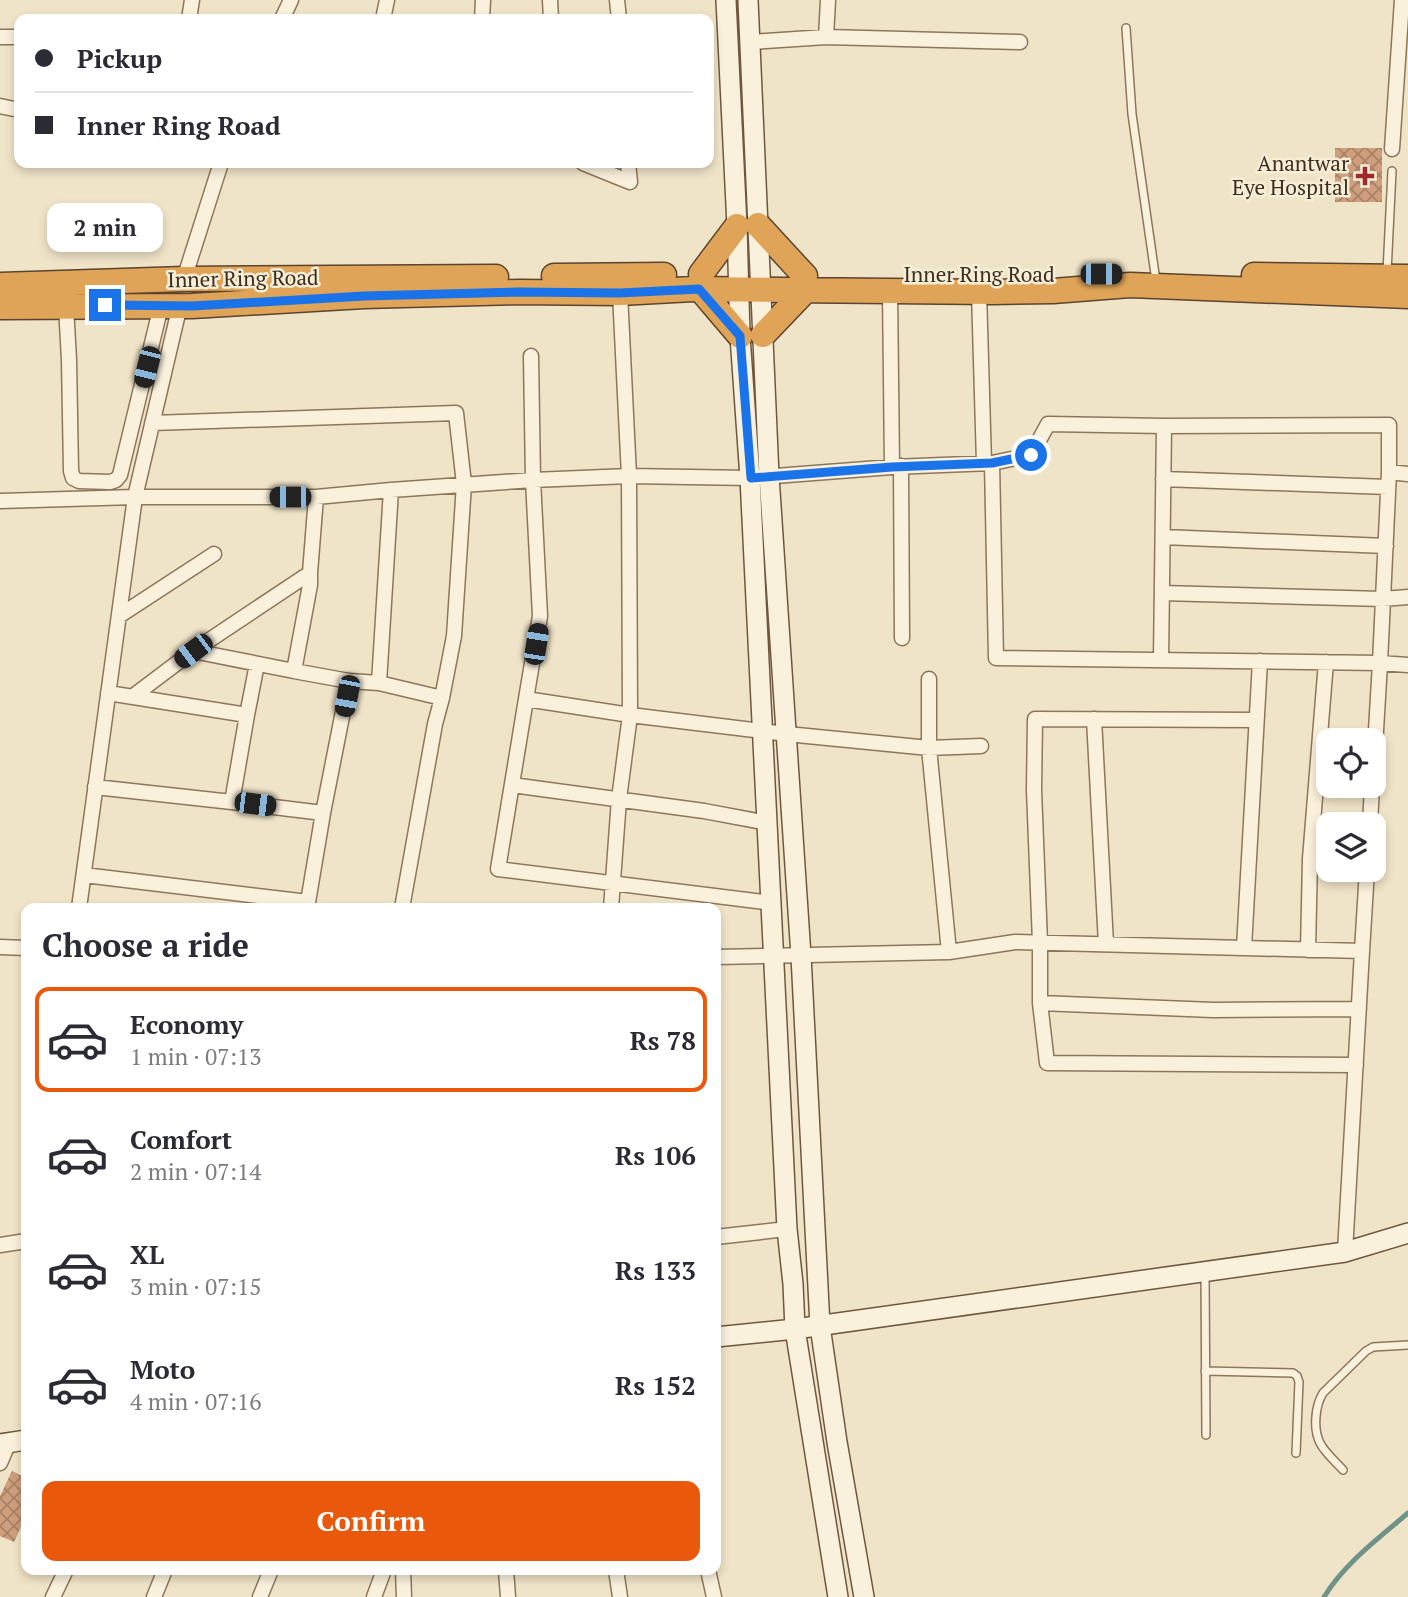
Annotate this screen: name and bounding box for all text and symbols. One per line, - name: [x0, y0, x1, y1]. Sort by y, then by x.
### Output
- text: Pickup: [77, 41, 162, 75]
- text: Inner Ring Road: [77, 108, 281, 142]
- place label: Anantwar Eye Hospital: [1232, 149, 1349, 201]
- marker: Anantwar Eye Hospital: [1355, 166, 1375, 186]
- callout: 2 min: [47, 204, 163, 252]
- text: 2 min: [74, 212, 136, 243]
- street label: Inner Ring Road: [903, 260, 1055, 288]
- street label: Inner Ring Road: [167, 263, 319, 293]
- car: [1081, 264, 1123, 285]
- route end: [89, 289, 121, 321]
- car: [132, 344, 163, 390]
- route start: [1015, 439, 1047, 471]
- car: [270, 487, 312, 508]
- car: [523, 622, 550, 666]
- car: [170, 630, 217, 672]
- car: [333, 673, 362, 719]
- map controls: [1316, 728, 1386, 882]
- button: locate: [1316, 728, 1386, 798]
- car: [233, 791, 278, 817]
- button: layers: [1316, 812, 1386, 882]
- text: Choose a ride: [42, 924, 249, 966]
- text: Economy: [130, 1007, 243, 1041]
- icon: car: [46, 1008, 109, 1071]
- text: Rs 78: [630, 1023, 696, 1057]
- text: 1 min · 07:13: [130, 1041, 262, 1072]
- text: Comfort: [130, 1122, 232, 1156]
- icon: car: [46, 1123, 109, 1186]
- text: Rs 106: [615, 1138, 696, 1172]
- text: 2 min · 07:14: [130, 1156, 262, 1187]
- text: XL: [130, 1237, 164, 1271]
- icon: car: [46, 1238, 109, 1301]
- text: Rs 133: [615, 1253, 696, 1287]
- text: 3 min · 07:15: [130, 1271, 262, 1302]
- text: Moto: [130, 1352, 195, 1386]
- icon: car: [46, 1353, 109, 1416]
- text: Rs 152: [615, 1368, 696, 1402]
- text: 4 min · 07:16: [130, 1386, 262, 1417]
- button: Confirm: [42, 1481, 700, 1561]

